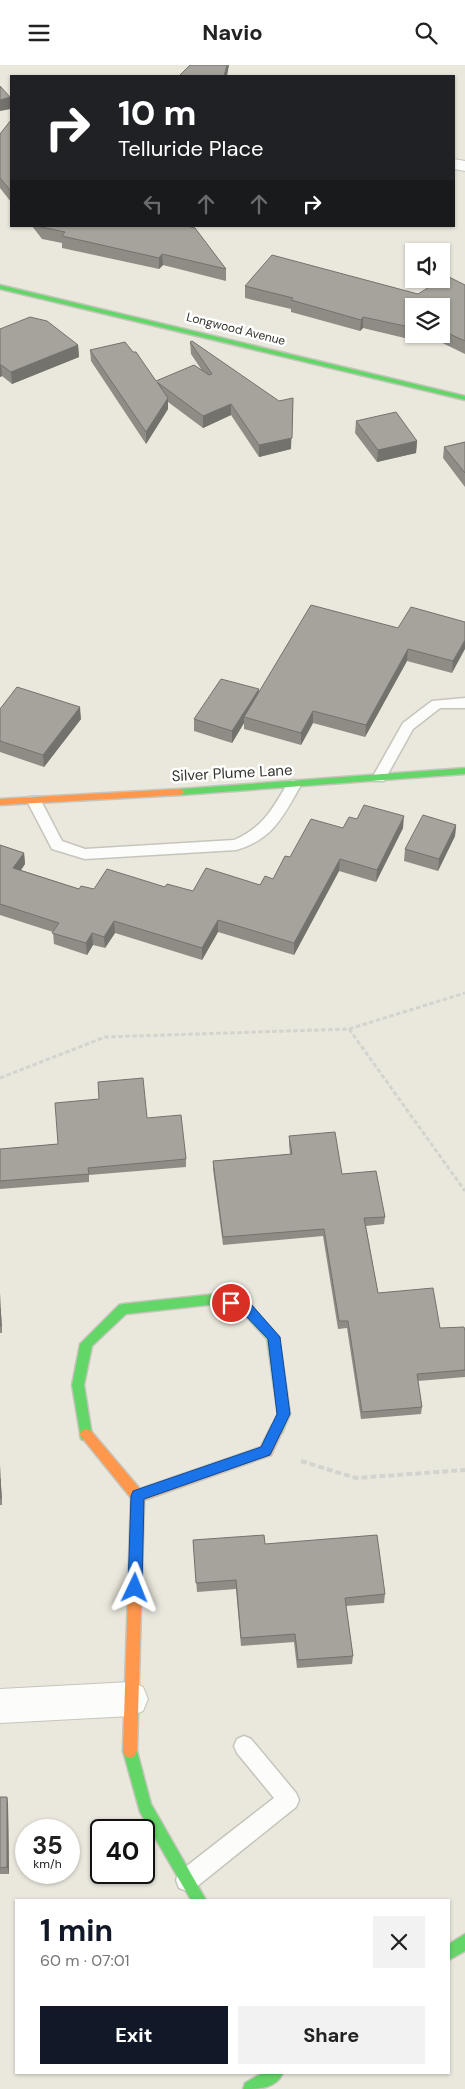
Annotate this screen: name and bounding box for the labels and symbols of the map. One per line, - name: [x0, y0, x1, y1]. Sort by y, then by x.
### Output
- street label: Longwood Avenue: [185, 309, 287, 349]
- street label: Silver Plume Lane: [171, 760, 293, 786]
- pin: [210, 1282, 252, 1324]
- position arrow: [108, 1561, 160, 1613]
- speed limit sign: 40: [90, 1819, 155, 1884]

